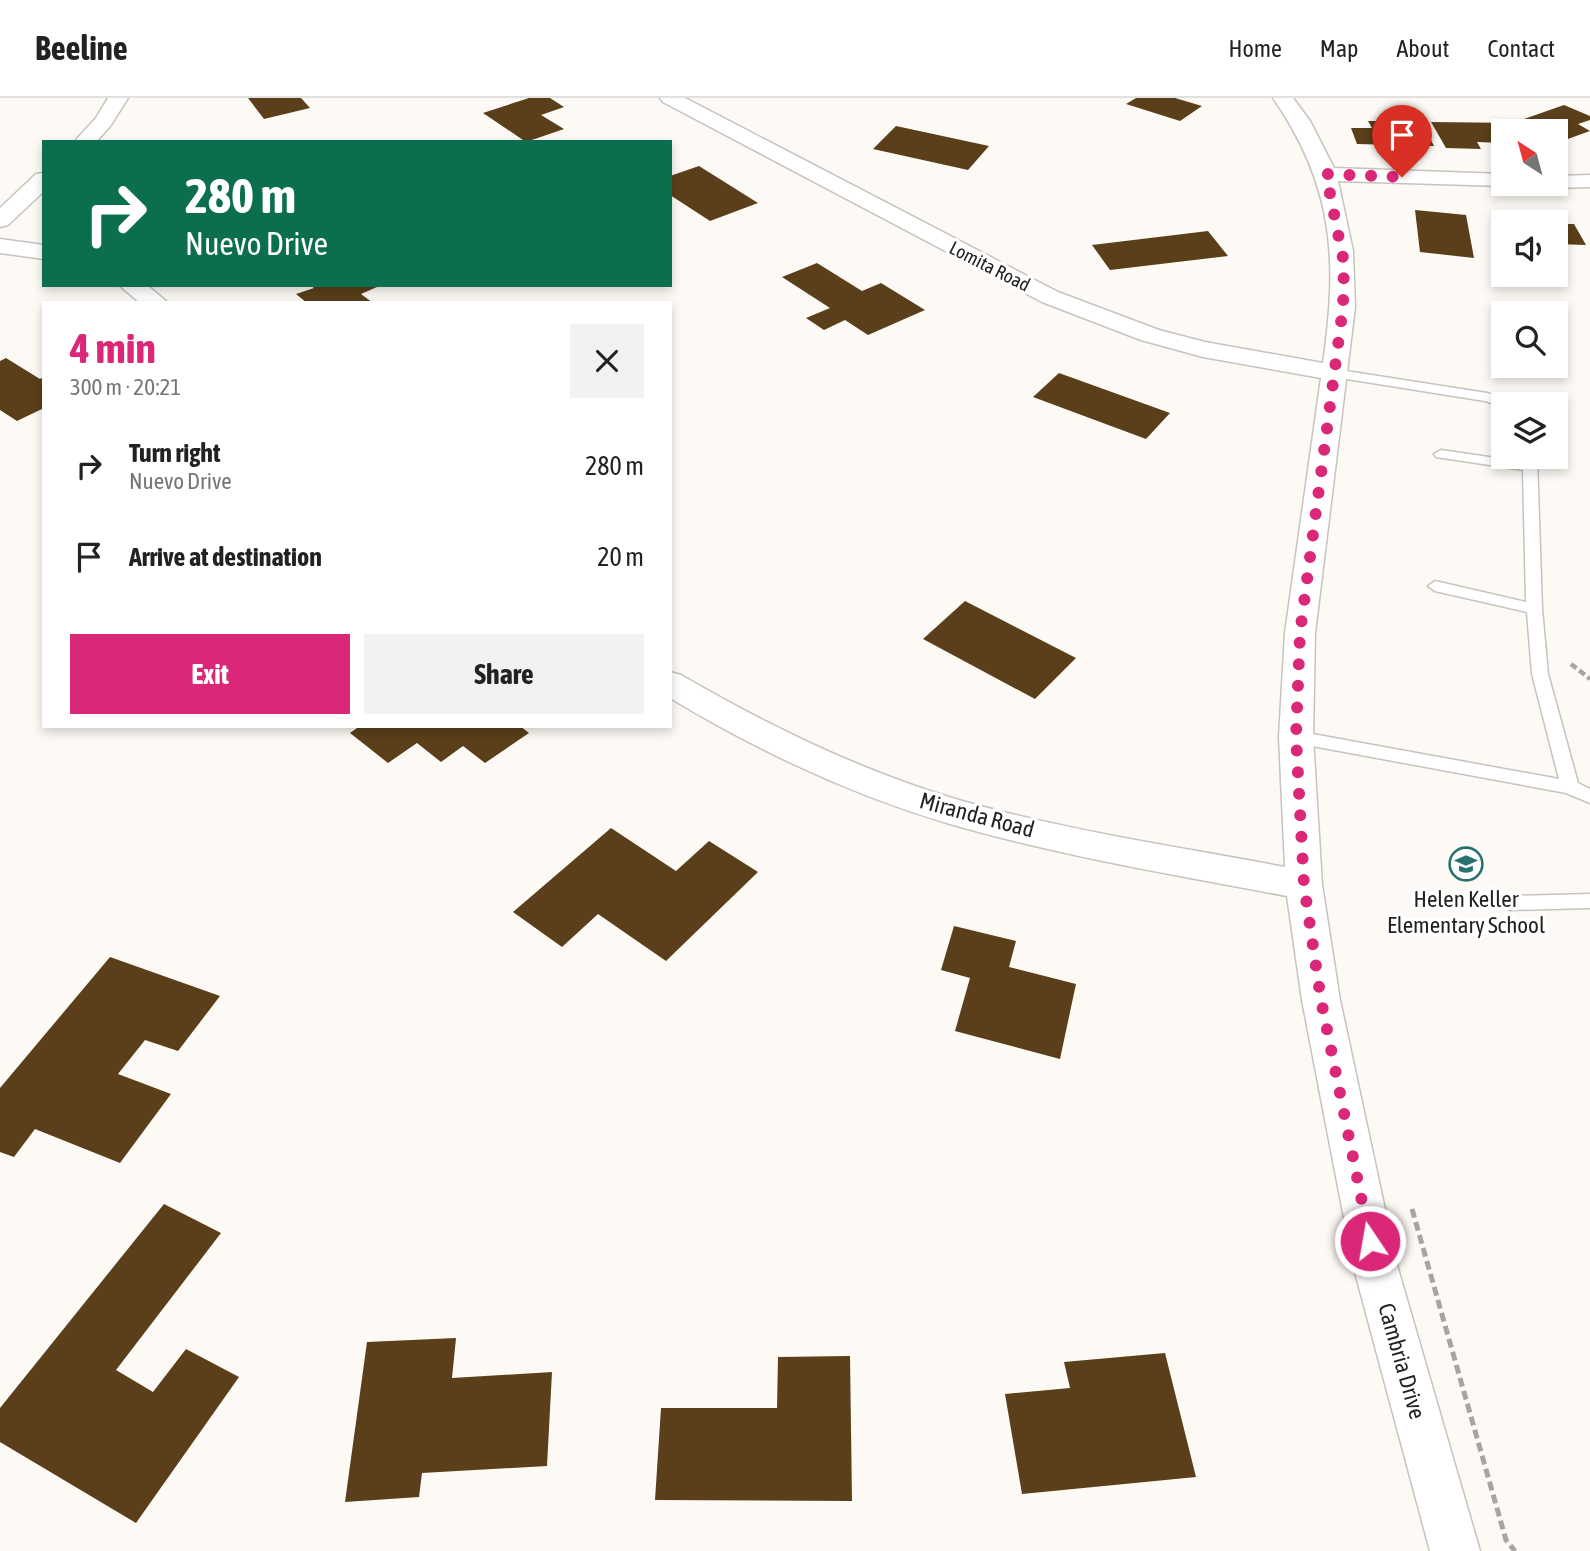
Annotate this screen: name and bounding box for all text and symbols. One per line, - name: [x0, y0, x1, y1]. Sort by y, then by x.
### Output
- text: Beeline: [35, 29, 128, 67]
- text: Home: [1228, 35, 1282, 62]
- text: Map: [1320, 35, 1358, 62]
- text: About: [1396, 35, 1449, 62]
- text: Contact: [1487, 35, 1555, 62]
- pin: [1372, 105, 1432, 177]
- icon: arrive: [1383, 116, 1421, 154]
- north arrow: [1491, 119, 1568, 196]
- map controls: [1491, 119, 1568, 469]
- text: 280 m: [185, 167, 296, 223]
- icon: right: [70, 168, 161, 259]
- button: sound: [1491, 210, 1568, 287]
- text: Nuevo Drive: [185, 225, 328, 262]
- street label: Lomita Road: [946, 236, 1034, 296]
- button: search: [1491, 301, 1568, 378]
- text: 4 min: [70, 324, 156, 372]
- button: close: [570, 324, 644, 398]
- text: 300 m · 20:21: [70, 374, 181, 400]
- button: layers: [1491, 392, 1568, 469]
- text: Turn right: [129, 438, 220, 468]
- icon: right: [70, 447, 108, 485]
- text: 280 m: [585, 451, 644, 481]
- text: Nuevo Drive: [129, 468, 232, 494]
- icon: arrive: [70, 538, 108, 576]
- text: Arrive at destination: [129, 542, 322, 572]
- text: 20 m: [597, 542, 644, 572]
- button: Exit: [70, 634, 350, 714]
- button: Share: [364, 634, 644, 714]
- street label: Miranda Road: [917, 787, 1037, 843]
- school or university icon: Helen Keller Elementary School: [1447, 845, 1485, 883]
- place label: Helen Keller Elementary School: [1387, 886, 1545, 938]
- position arrow: [1333, 1204, 1407, 1278]
- street label: Cambria Drive: [1373, 1300, 1431, 1422]

